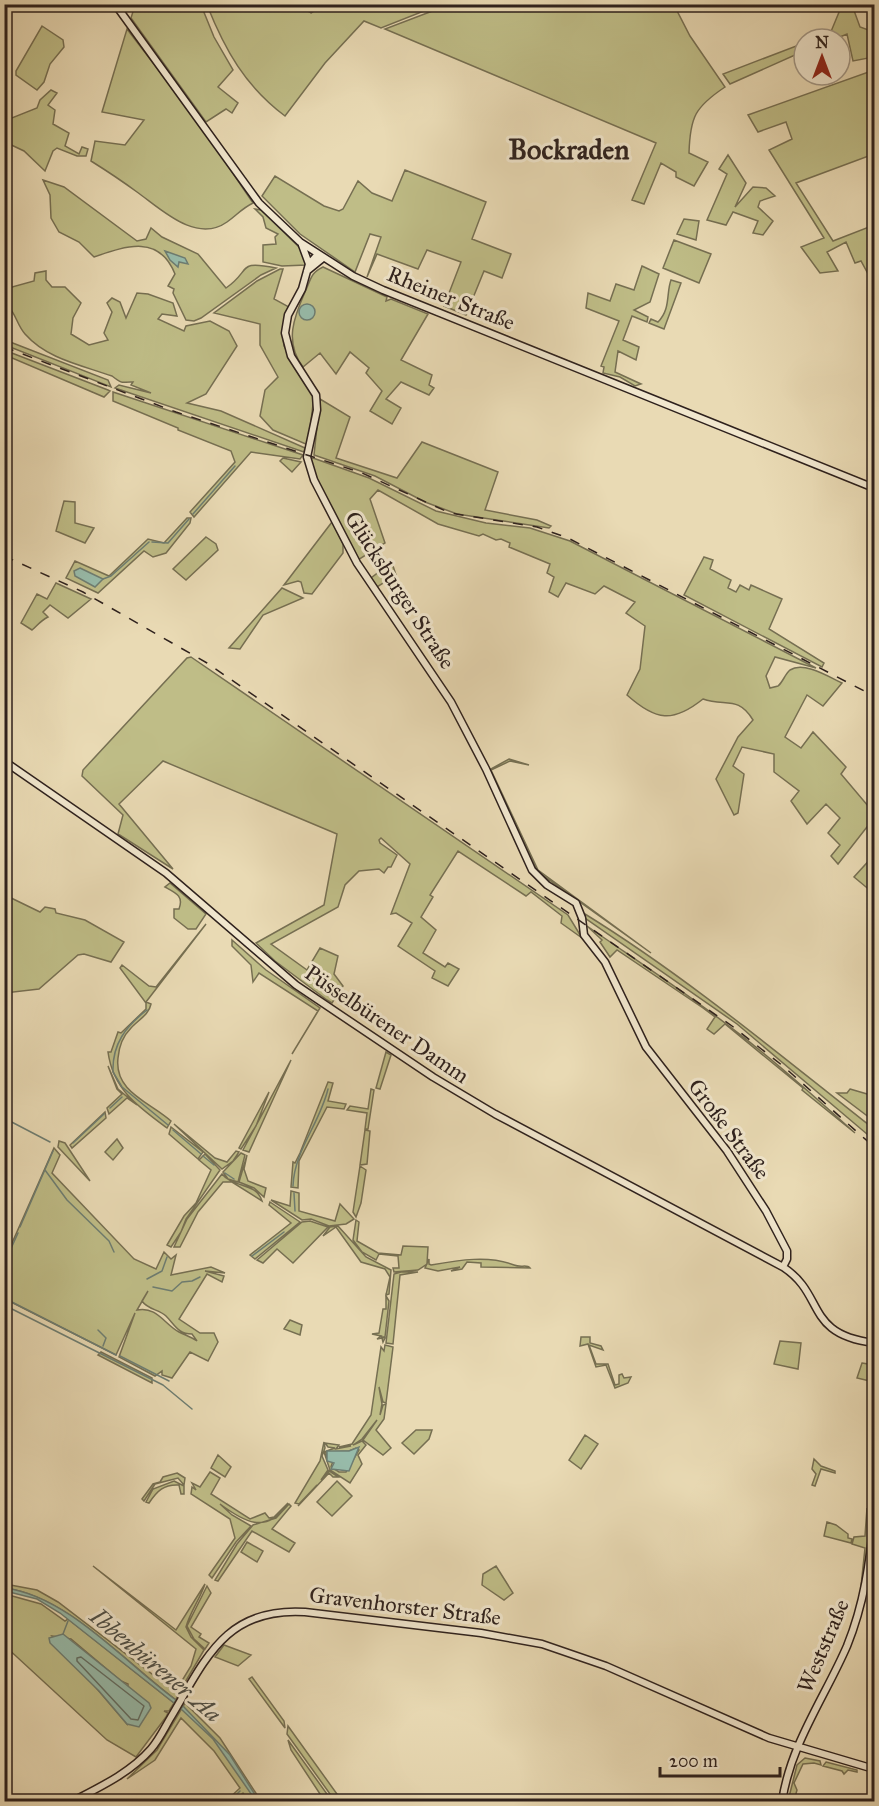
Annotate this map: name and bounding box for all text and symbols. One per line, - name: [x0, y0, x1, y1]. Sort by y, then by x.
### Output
- north arrow: [792, 27, 852, 87]
- text: N: [815, 33, 829, 52]
- district label: Bockraden: [509, 132, 629, 167]
- street label: Rheiner Straße: [383, 260, 519, 336]
- street label: Glücksburger Straße: [339, 506, 461, 674]
- street label: Püsselbürener Damm: [300, 959, 475, 1089]
- street label: Große Straße: [682, 1073, 776, 1185]
- street label: Gravenhorster Straße: [308, 1581, 502, 1631]
- street label: Weststraße: [791, 1595, 855, 1697]
- water label: Ibbenbürener Aa: [83, 1601, 228, 1729]
- scale bar: [660, 1740, 780, 1778]
- text: 200 m: [669, 1750, 718, 1772]

